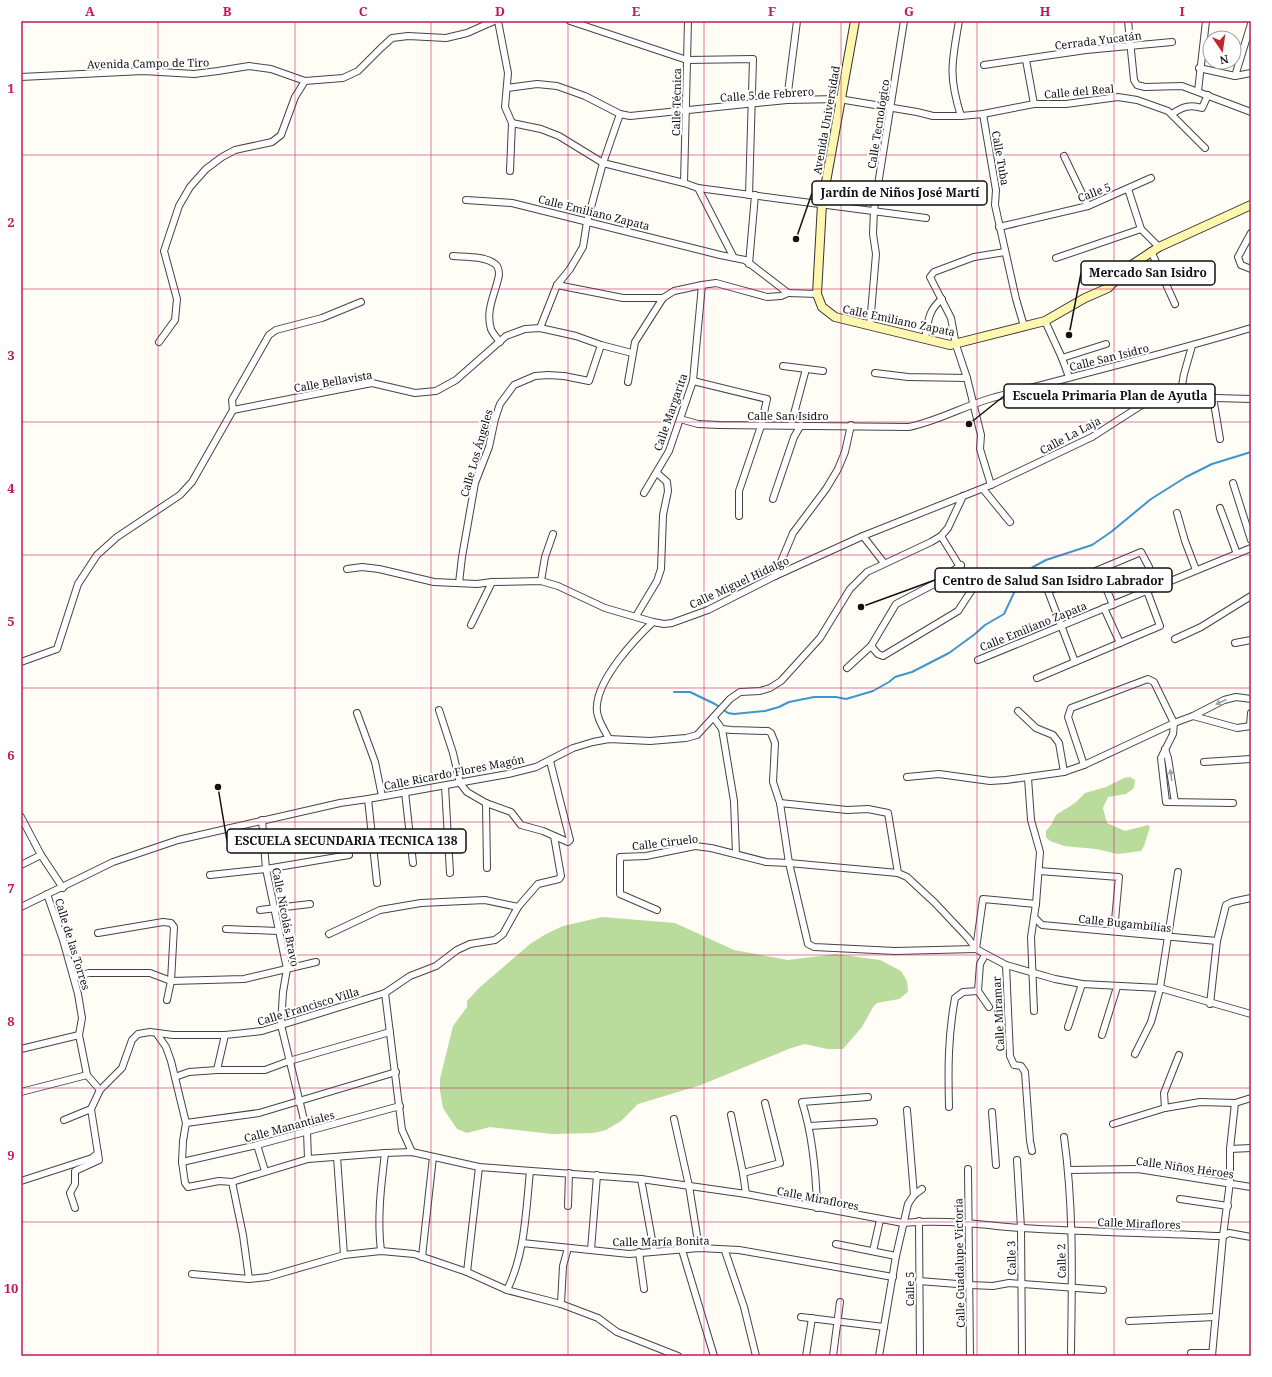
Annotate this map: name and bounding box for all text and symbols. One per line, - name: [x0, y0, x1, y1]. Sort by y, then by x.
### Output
- text: A: [85, 2, 95, 20]
- text: B: [223, 2, 232, 20]
- text: C: [359, 2, 368, 20]
- text: D: [495, 2, 505, 20]
- text: E: [632, 2, 641, 20]
- text: F: [768, 2, 776, 20]
- text: G: [904, 2, 914, 20]
- text: H: [1040, 2, 1051, 20]
- text: I: [1179, 2, 1185, 20]
- street label: Cerrada Yucatán: [1054, 27, 1142, 53]
- north arrow: [1202, 30, 1242, 70]
- text: N: [1218, 52, 1230, 69]
- street label: Avenida Campo de Tiro: [87, 54, 209, 72]
- street label: Avenida Universidad: [809, 64, 843, 175]
- street label: Calle Técnica: [668, 68, 684, 136]
- street label: Calle Tecnológico: [864, 78, 892, 170]
- text: 1: [7, 79, 15, 97]
- street label: Calle del Real: [1043, 80, 1115, 102]
- street label: Calle 5 de Febrero: [719, 83, 815, 105]
- street label: Calle Tuba: [989, 130, 1013, 186]
- street label: Calle 5: [1075, 179, 1113, 205]
- callout: Jardín de Niños José Martí: [812, 181, 987, 205]
- text: Jardín de Niños José Martí: [820, 184, 980, 201]
- street label: Calle Emiliano Zapata: [537, 191, 651, 233]
- text: 2: [7, 213, 15, 231]
- callout: Mercado San Isidro: [1081, 261, 1215, 285]
- text: Mercado San Isidro: [1089, 264, 1207, 281]
- street label: Calle Emiliano Zapata: [841, 301, 957, 339]
- street label: Calle San Isidro: [1068, 340, 1150, 374]
- text: 3: [7, 346, 15, 364]
- street label: Calle Bellavista: [293, 367, 373, 395]
- street label: Calle Margarita: [650, 371, 690, 453]
- callout: Escuela Primaria Plan de Ayutla: [1004, 384, 1215, 408]
- text: Escuela Primaria Plan de Ayutla: [1012, 387, 1208, 404]
- street label: Calle Los Ángeles: [456, 407, 496, 499]
- street label: Calle San Isidro: [747, 408, 829, 423]
- street label: Calle La Laja: [1037, 413, 1103, 457]
- text: 4: [7, 479, 15, 497]
- street label: Calle Miguel Hidalgo: [687, 552, 791, 612]
- callout: Centro de Salud San Isidro Labrador: [935, 568, 1172, 592]
- text: Centro de Salud San Isidro Labrador: [942, 572, 1165, 589]
- street label: Calle Emiliano Zapata: [977, 598, 1089, 654]
- text: 5: [7, 612, 15, 630]
- one-way arrow: [1215, 699, 1227, 705]
- text: 6: [7, 746, 15, 764]
- street label: Calle Ricardo Flores Magón: [382, 751, 526, 793]
- one-way arrow: [1168, 769, 1174, 781]
- callout: ESCUELA SECUNDARIA TECNICA 138: [227, 829, 466, 853]
- street label: Calle Ciruelo: [631, 830, 699, 854]
- text: ESCUELA SECUNDARIA TECNICA 138: [235, 832, 458, 849]
- street label: Calle Nicolás Bravo: [269, 866, 303, 968]
- text: 7: [7, 879, 15, 897]
- street label: Calle de las Torres: [52, 896, 94, 992]
- street label: Calle Bugambilias: [1078, 911, 1172, 935]
- street label: Calle Miramar: [988, 975, 1007, 1052]
- street label: Calle Francisco Villa: [255, 983, 361, 1029]
- text: 8: [7, 1012, 15, 1030]
- street label: Calle Manantiales: [242, 1107, 336, 1145]
- text: 9: [7, 1146, 15, 1164]
- street label: Calle Niños Héroes: [1135, 1153, 1235, 1181]
- street label: Calle Miraflores: [776, 1183, 860, 1213]
- street label: Calle Guadalupe Victoria: [950, 1198, 968, 1328]
- street label: Calle Miraflores: [1097, 1214, 1181, 1232]
- street label: Calle María Bonita: [612, 1233, 710, 1249]
- street label: Calle 3: [1003, 1241, 1019, 1275]
- street label: Calle 2: [1053, 1244, 1069, 1278]
- street label: Calle 5: [902, 1272, 917, 1306]
- text: 10: [4, 1279, 18, 1297]

